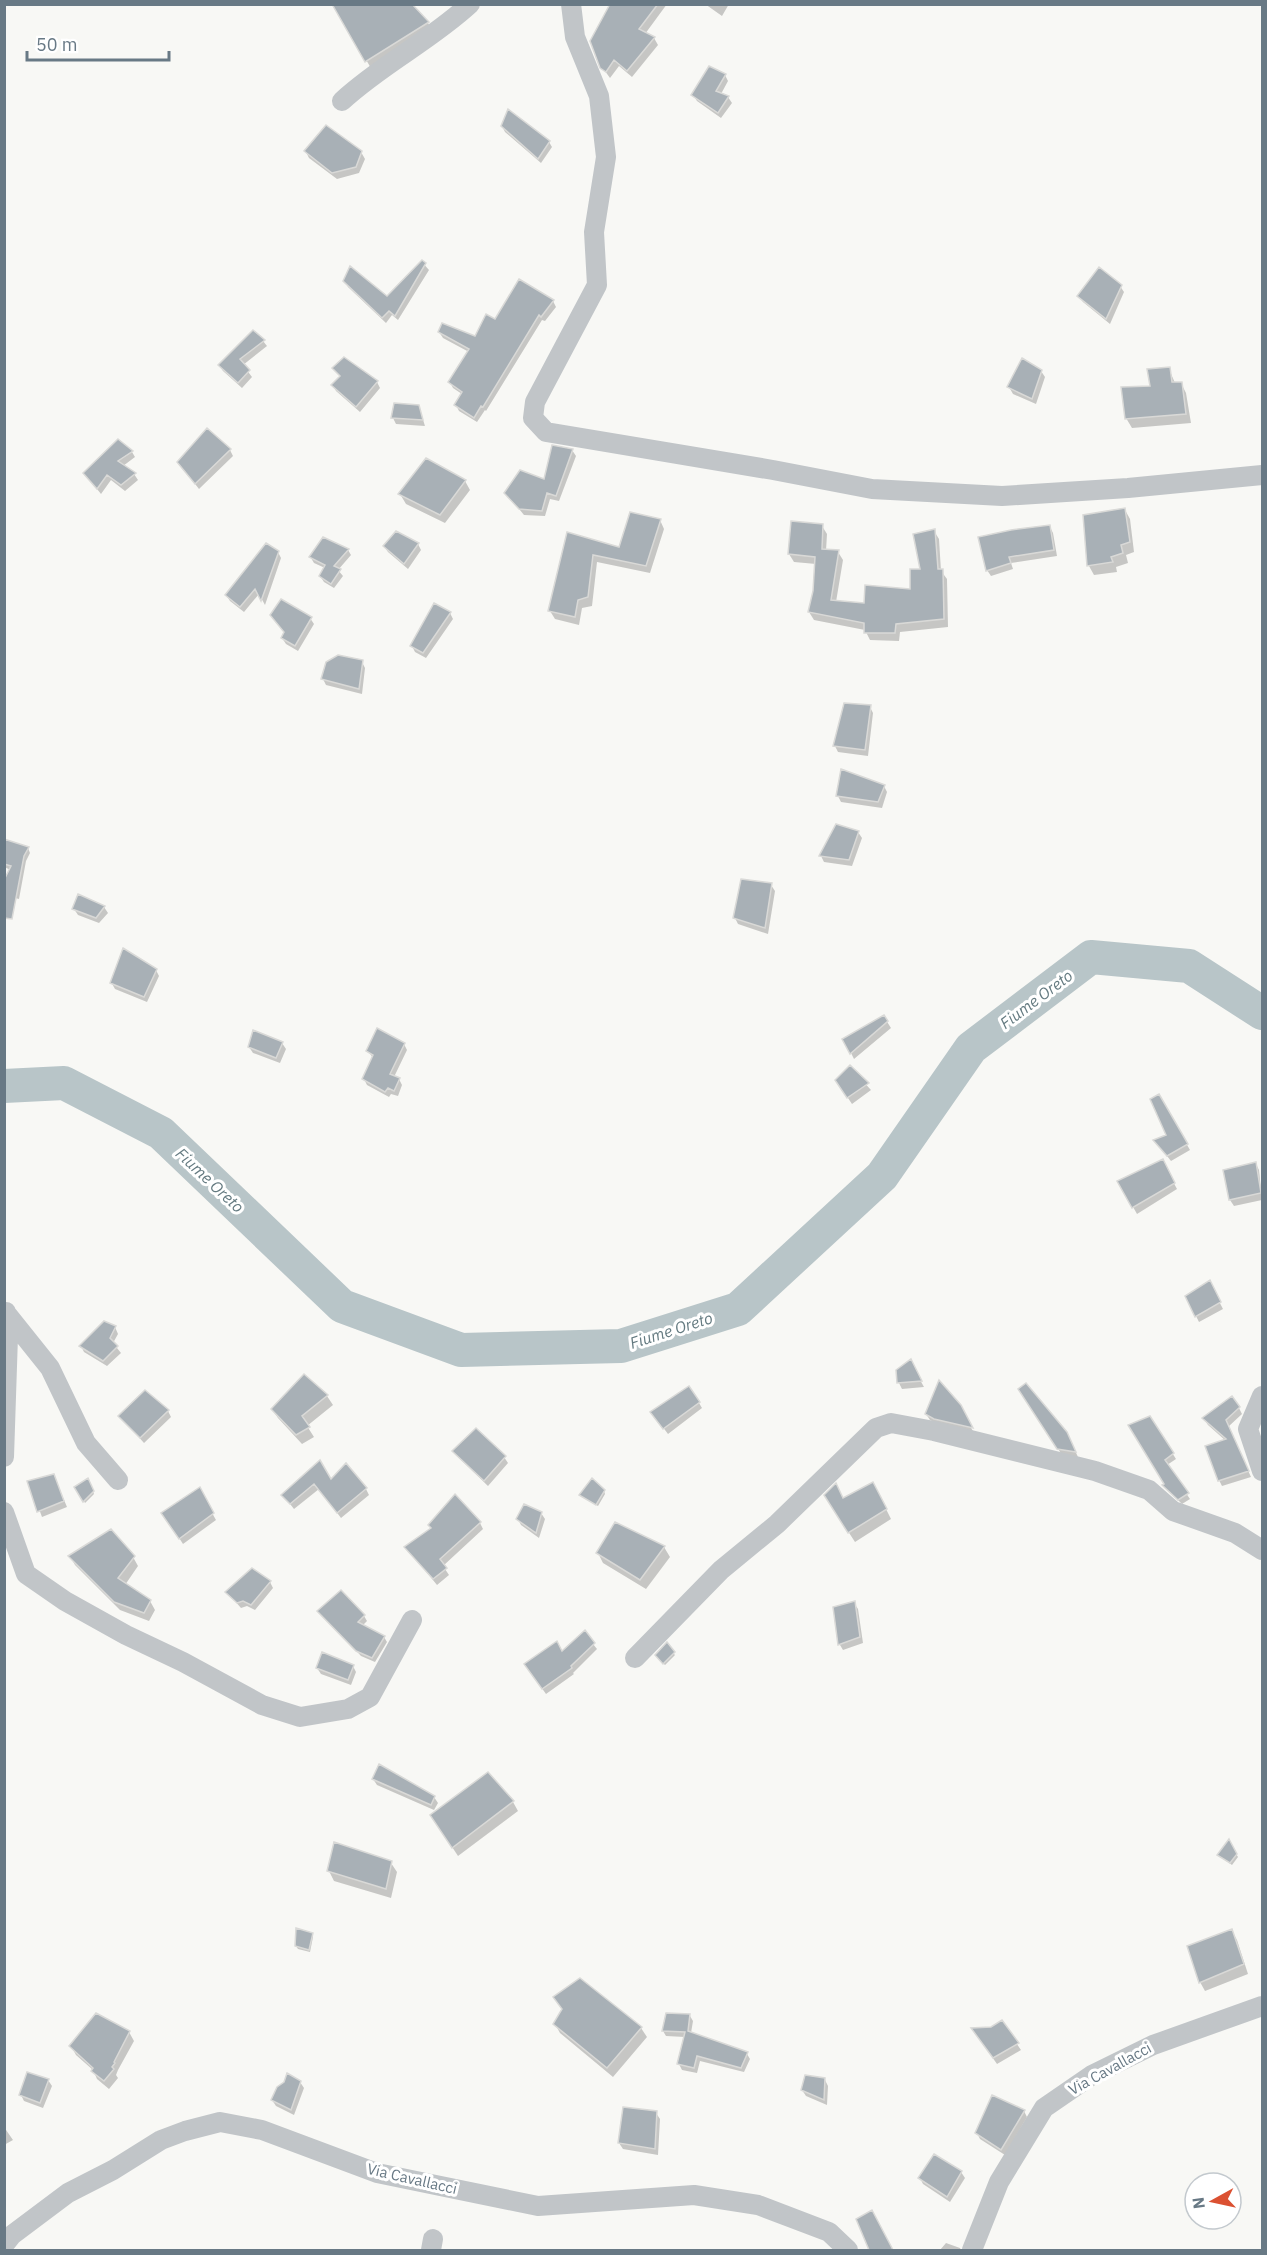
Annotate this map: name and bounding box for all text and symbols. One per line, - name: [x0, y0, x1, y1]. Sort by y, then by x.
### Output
- scale bar: [27, 24, 170, 62]
- text: 50 m: [36, 33, 78, 56]
- water label: Fiume Oreto: [996, 965, 1077, 1033]
- water label: Fiume Oreto: [172, 1143, 248, 1217]
- water label: Fiume Oreto: [627, 1307, 715, 1353]
- street label: Via Cavallacci: [1065, 2038, 1154, 2099]
- street label: Via Cavallacci: [365, 2159, 459, 2198]
- north arrow: [1183, 2171, 1243, 2231]
- text: N: [1187, 2196, 1209, 2210]

